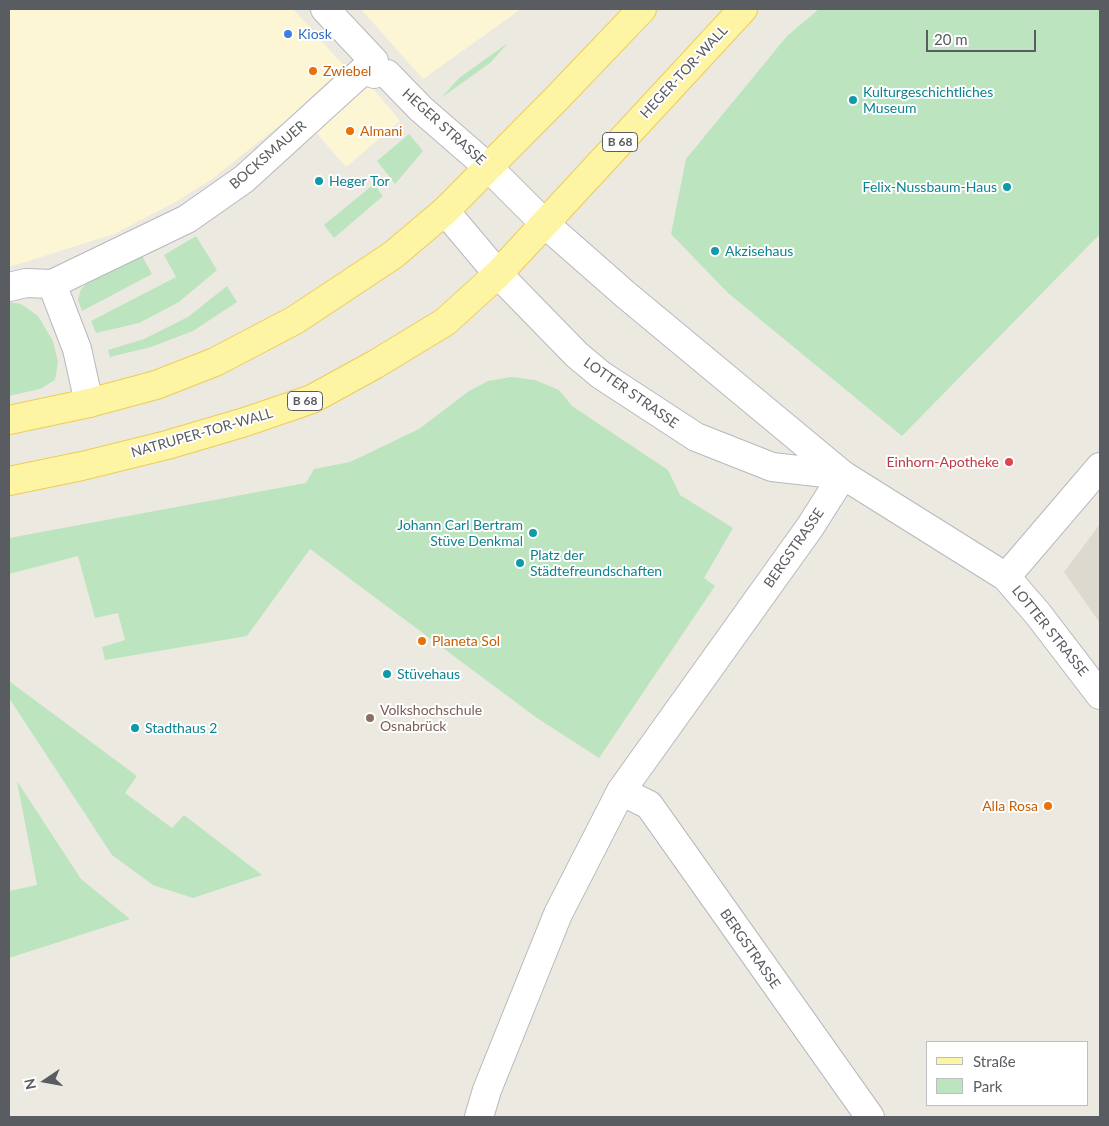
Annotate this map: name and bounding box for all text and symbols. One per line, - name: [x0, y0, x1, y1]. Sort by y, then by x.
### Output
- scale bar: [929, 20, 1039, 52]
- street label: HEGER-TOR-WALL: [637, 22, 731, 122]
- place label: Kiosk: [298, 26, 332, 42]
- marker: Kiosk: [282, 28, 294, 40]
- text: 20 m: [934, 30, 968, 48]
- place label: Zwiebel: [323, 63, 371, 79]
- marker: Zwiebel: [307, 65, 319, 77]
- place label: Kulturgeschichtliches Museum: [863, 84, 993, 116]
- street label: HEGER STRASSE: [399, 85, 489, 169]
- marker: Kulturgeschichtliches Museum: [847, 94, 859, 106]
- street label: BOCKSMAUER: [226, 117, 310, 193]
- place label: Almani: [360, 123, 402, 139]
- marker: Almani: [344, 125, 356, 137]
- road number: B 68: [602, 132, 638, 152]
- place label: Heger Tor: [329, 173, 390, 189]
- marker: Heger Tor: [313, 175, 325, 187]
- place label: Felix-Nussbaum-Haus: [863, 179, 997, 195]
- marker: Felix-Nussbaum-Haus: [1001, 181, 1013, 193]
- place label: Akzisehaus: [725, 243, 793, 259]
- marker: Akzisehaus: [709, 245, 721, 257]
- street label: LOTTER STRASSE: [580, 354, 682, 432]
- road number: B 68: [288, 392, 322, 411]
- street label: NATRUPER-TOR-WALL: [129, 405, 275, 461]
- place label: Einhorn-Apotheke: [886, 454, 999, 470]
- marker: Einhorn-Apotheke: [1003, 456, 1015, 468]
- street label: BERGSTRASSE: [760, 505, 828, 591]
- place label: Johann Carl Bertram Stüve Denkmal: [397, 517, 523, 550]
- marker: Johann Carl Bertram Stüve Denkmal: [527, 527, 539, 539]
- place label: Platz der Städtefreundschaften: [530, 547, 662, 580]
- marker: Platz der Städtefreundschaften: [514, 557, 526, 569]
- street label: LOTTER STRASSE: [1008, 582, 1092, 680]
- place label: Planeta Sol: [432, 633, 500, 649]
- marker: Planeta Sol: [416, 635, 428, 647]
- place label: Stüvehaus: [397, 666, 460, 682]
- marker: Stüvehaus: [381, 668, 393, 680]
- place label: Volkshochschule Osnabrück: [380, 702, 482, 734]
- marker: Volkshochschule Osnabrück: [364, 712, 376, 724]
- place label: Stadthaus 2: [145, 720, 217, 736]
- marker: Stadthaus 2: [129, 722, 141, 734]
- place label: Alla Rosa: [982, 798, 1038, 814]
- marker: Alla Rosa: [1042, 800, 1054, 812]
- street label: BERGSTRASSE: [716, 906, 784, 992]
- legend: [926, 1041, 1089, 1106]
- text: Straße: [973, 1052, 1016, 1070]
- north arrow: [20, 1056, 70, 1106]
- text: N: [20, 1077, 39, 1091]
- text: Park: [973, 1077, 1002, 1095]

